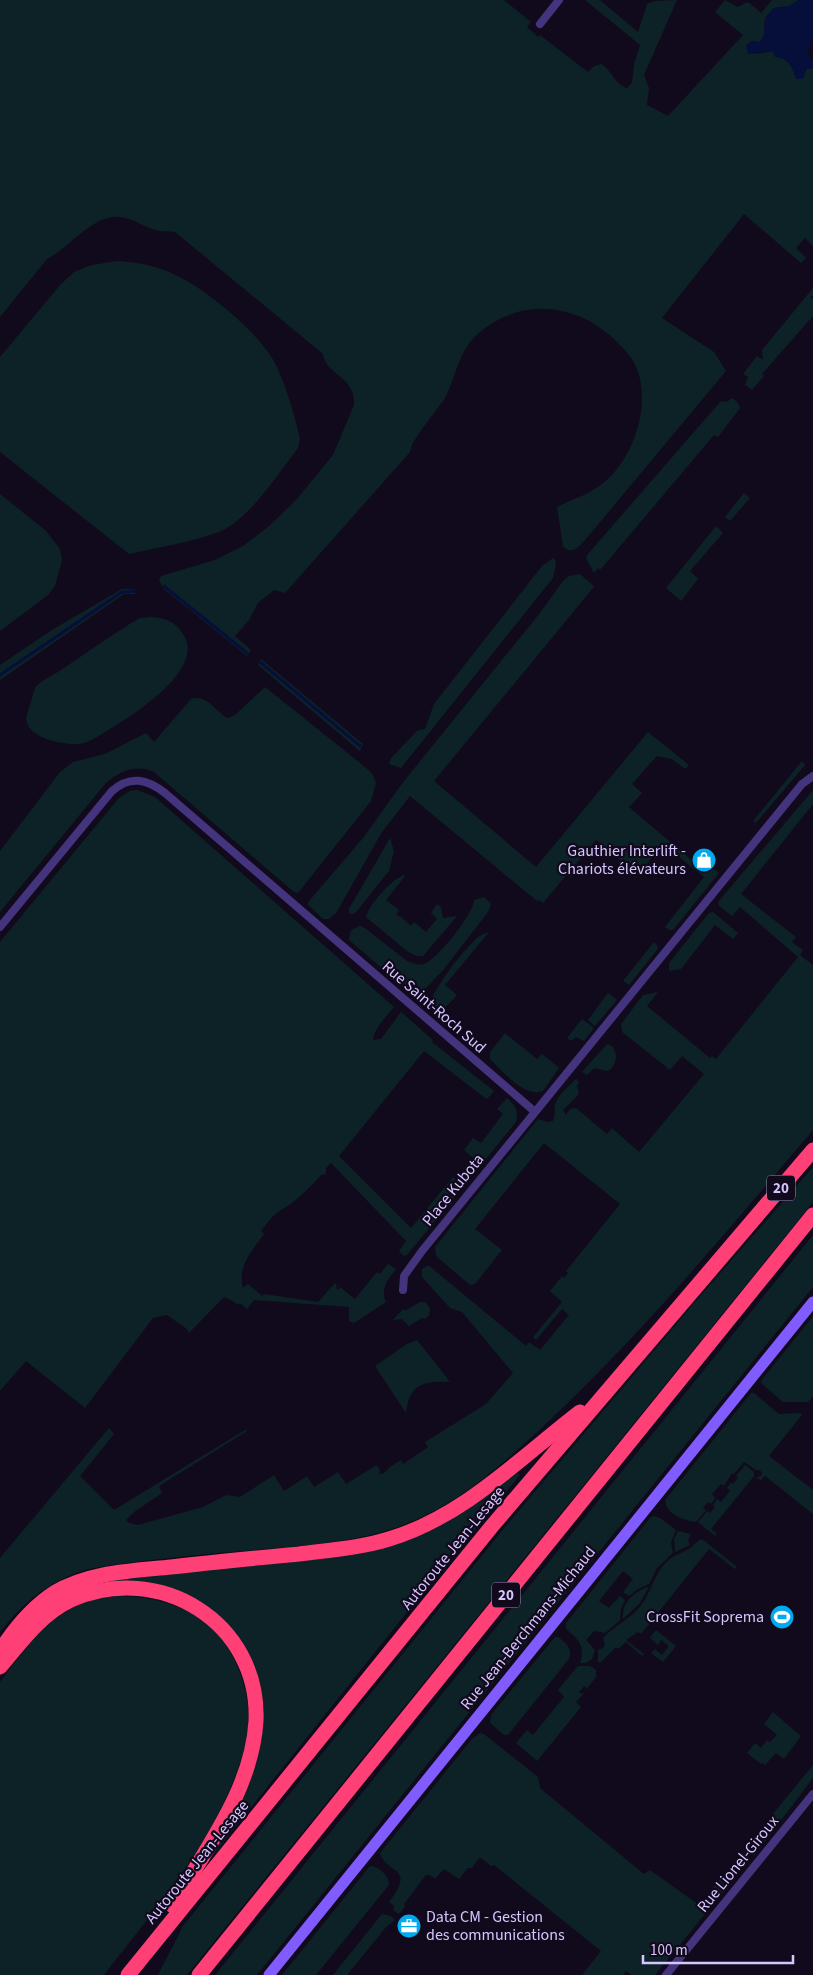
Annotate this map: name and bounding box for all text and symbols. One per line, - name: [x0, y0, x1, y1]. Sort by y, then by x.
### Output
- place label: Gauthier Interlift - Chariots élévateurs: [558, 840, 686, 880]
- shop icon: Gauthier Interlift - Chariots élévateurs: [691, 847, 717, 873]
- street label: Rue Saint-Roch Sud: [377, 956, 491, 1058]
- street label: Place Kubota: [417, 1149, 489, 1231]
- road number: 20: [767, 1176, 795, 1200]
- street label: Autoroute Jean-Lesage: [396, 1481, 510, 1615]
- street label: Rue Jean-Berchmans-Michaud: [455, 1542, 601, 1714]
- road number: 20: [492, 1582, 520, 1608]
- sports icon: CrossFit Soprema: [769, 1604, 795, 1630]
- place label: CrossFit Soprema: [646, 1606, 764, 1628]
- street label: Autoroute Jean-Lesage: [140, 1795, 254, 1929]
- street label: Rue Lionel-Giroux: [692, 1811, 784, 1917]
- place label: Data CM - Gestion des communications: [426, 1906, 565, 1946]
- office icon: Data CM - Gestion des communications: [396, 1913, 422, 1939]
- scale bar: [643, 1932, 793, 1964]
- text: 100 m: [650, 1940, 688, 1961]

